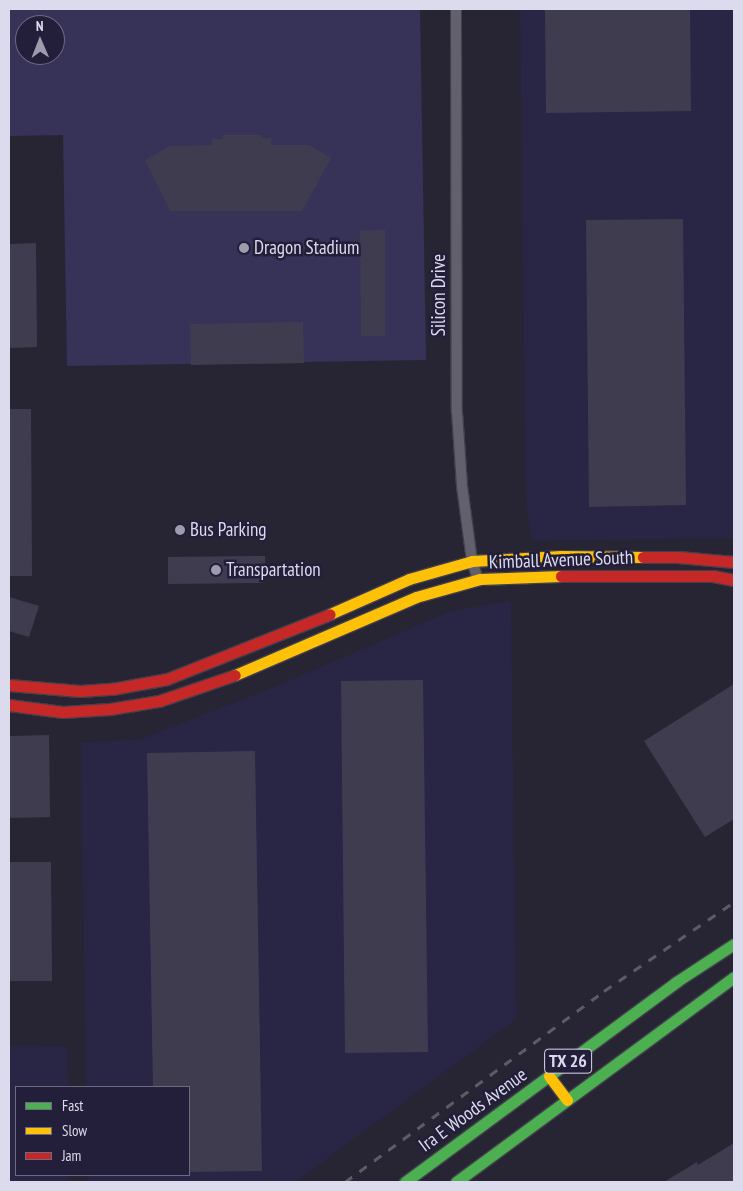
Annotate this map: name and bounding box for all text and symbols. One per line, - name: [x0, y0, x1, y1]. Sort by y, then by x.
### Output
- north arrow: [15, 15, 65, 65]
- text: N: [36, 17, 44, 35]
- place label: Dragon Stadium: [254, 237, 359, 259]
- marker: Dragon Stadium: [238, 242, 250, 254]
- street label: Silicon Drive: [428, 254, 450, 336]
- place label: Bus Parking: [190, 519, 267, 541]
- marker: Bus Parking: [174, 524, 186, 536]
- street label: Kimball Avenue South: [488, 546, 634, 574]
- place label: Transpartation: [226, 559, 321, 581]
- marker: Transpartation: [210, 564, 222, 576]
- road number: TX 26: [543, 1046, 593, 1076]
- street label: Ira E Woods Avenue: [414, 1063, 532, 1157]
- legend: [15, 1086, 190, 1176]
- text: Fast: [62, 1096, 83, 1115]
- text: Slow: [62, 1121, 87, 1140]
- text: Jam: [62, 1146, 81, 1165]

